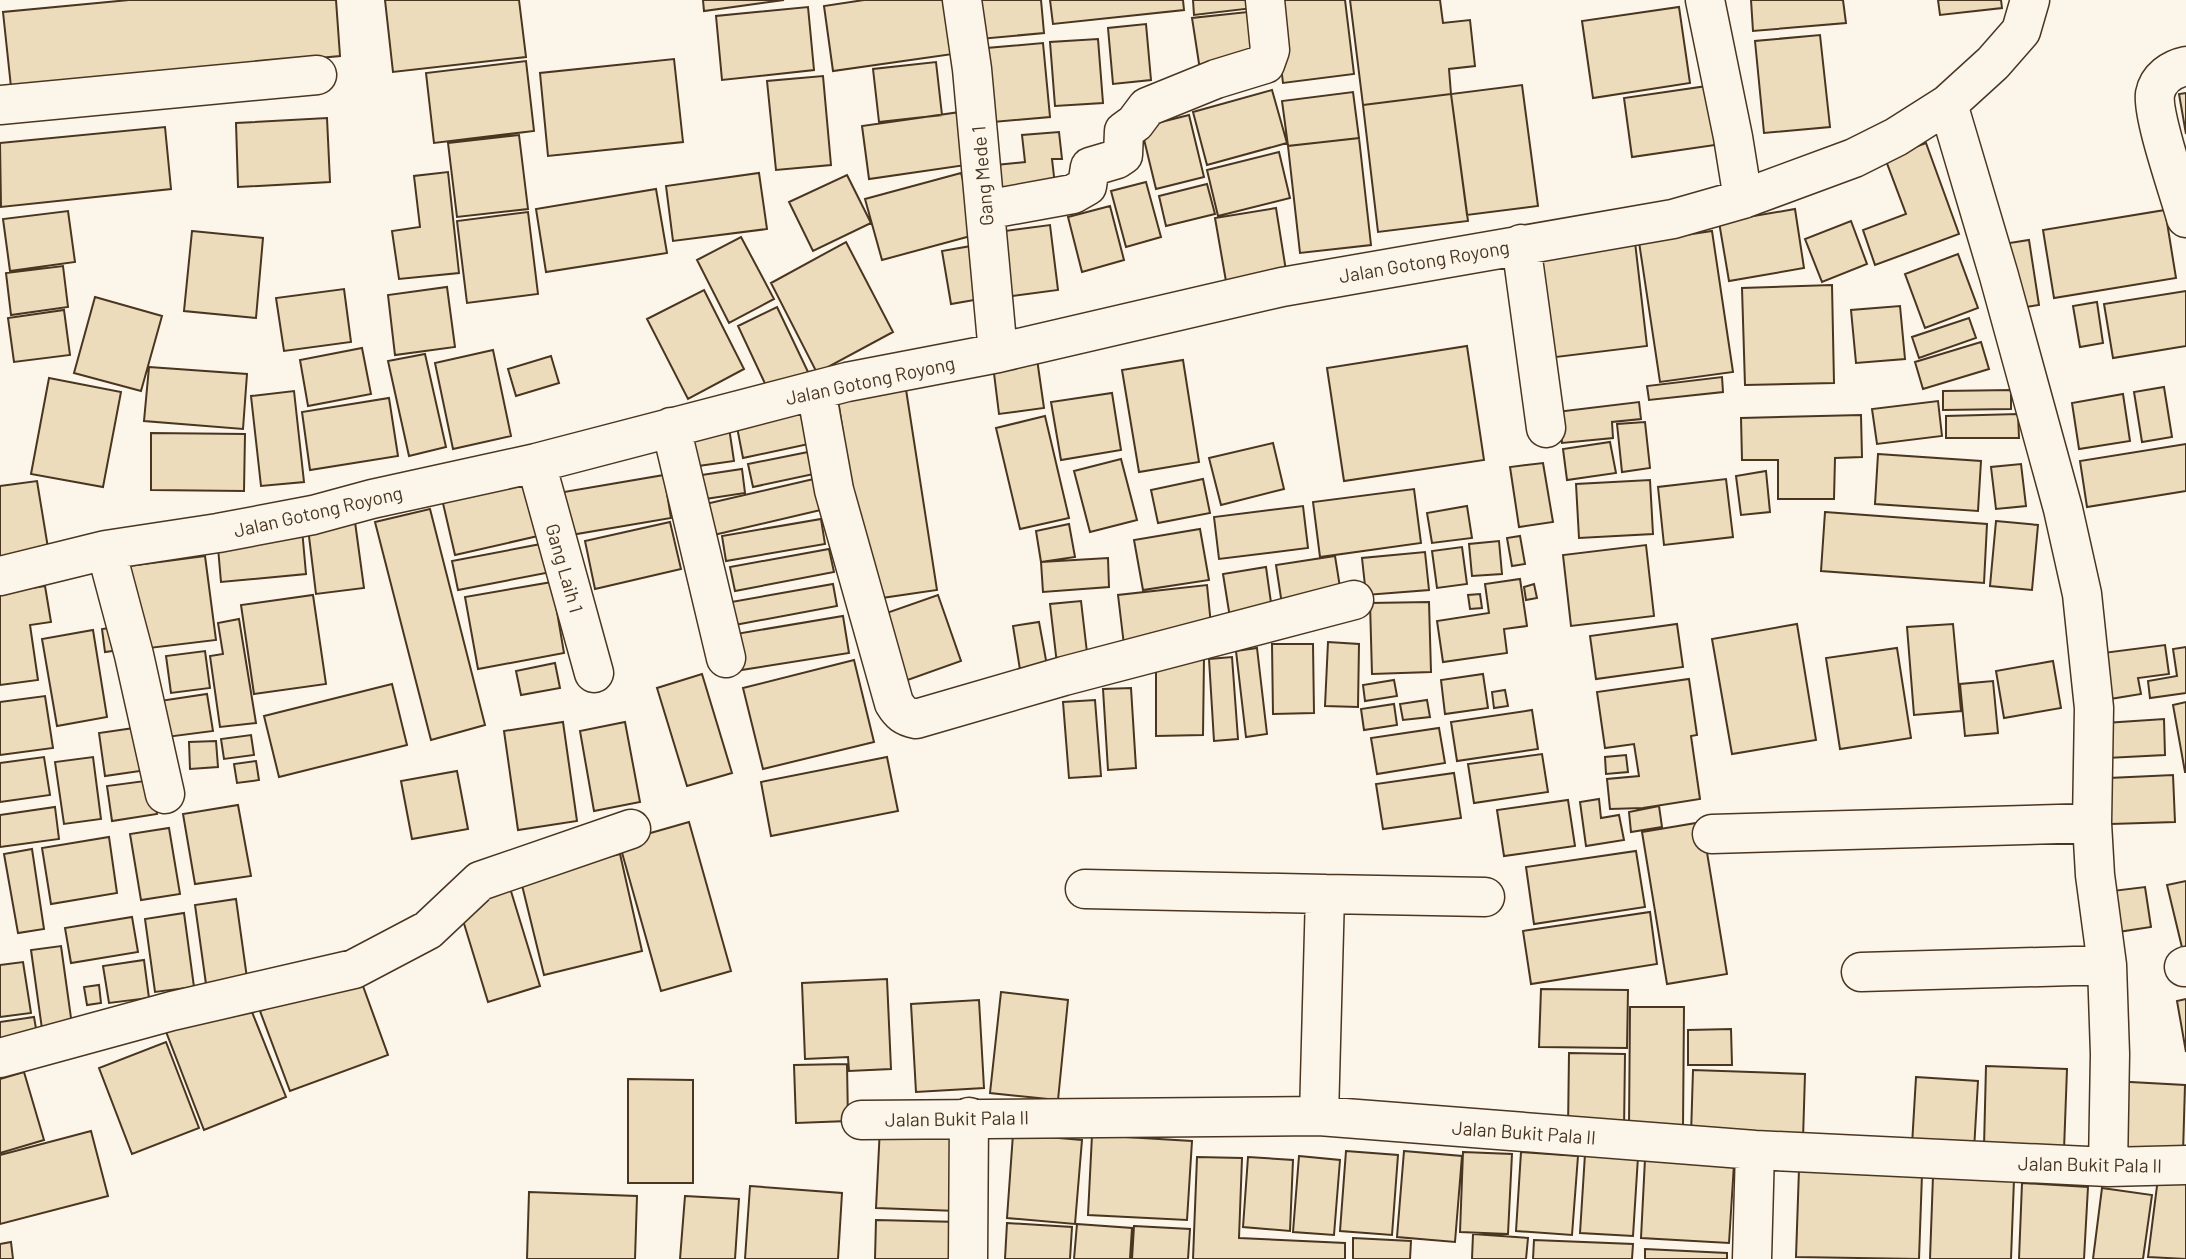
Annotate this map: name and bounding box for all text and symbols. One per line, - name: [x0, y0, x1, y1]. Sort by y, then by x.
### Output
- street label: Gang Mede 1: [966, 125, 998, 227]
- street label: Jalan Gotong Royong: [1337, 235, 1511, 287]
- street label: Jalan Gotong Royong: [783, 351, 957, 409]
- street label: Jalan Gotong Royong: [231, 480, 405, 542]
- street label: Gang Laih 1: [541, 521, 589, 615]
- street label: Jalan Bukit Pala II: [885, 1105, 1029, 1131]
- street label: Jalan Bukit Pala II: [1451, 1115, 1597, 1149]
- street label: Jalan Bukit Pala II: [2018, 1151, 2162, 1177]

